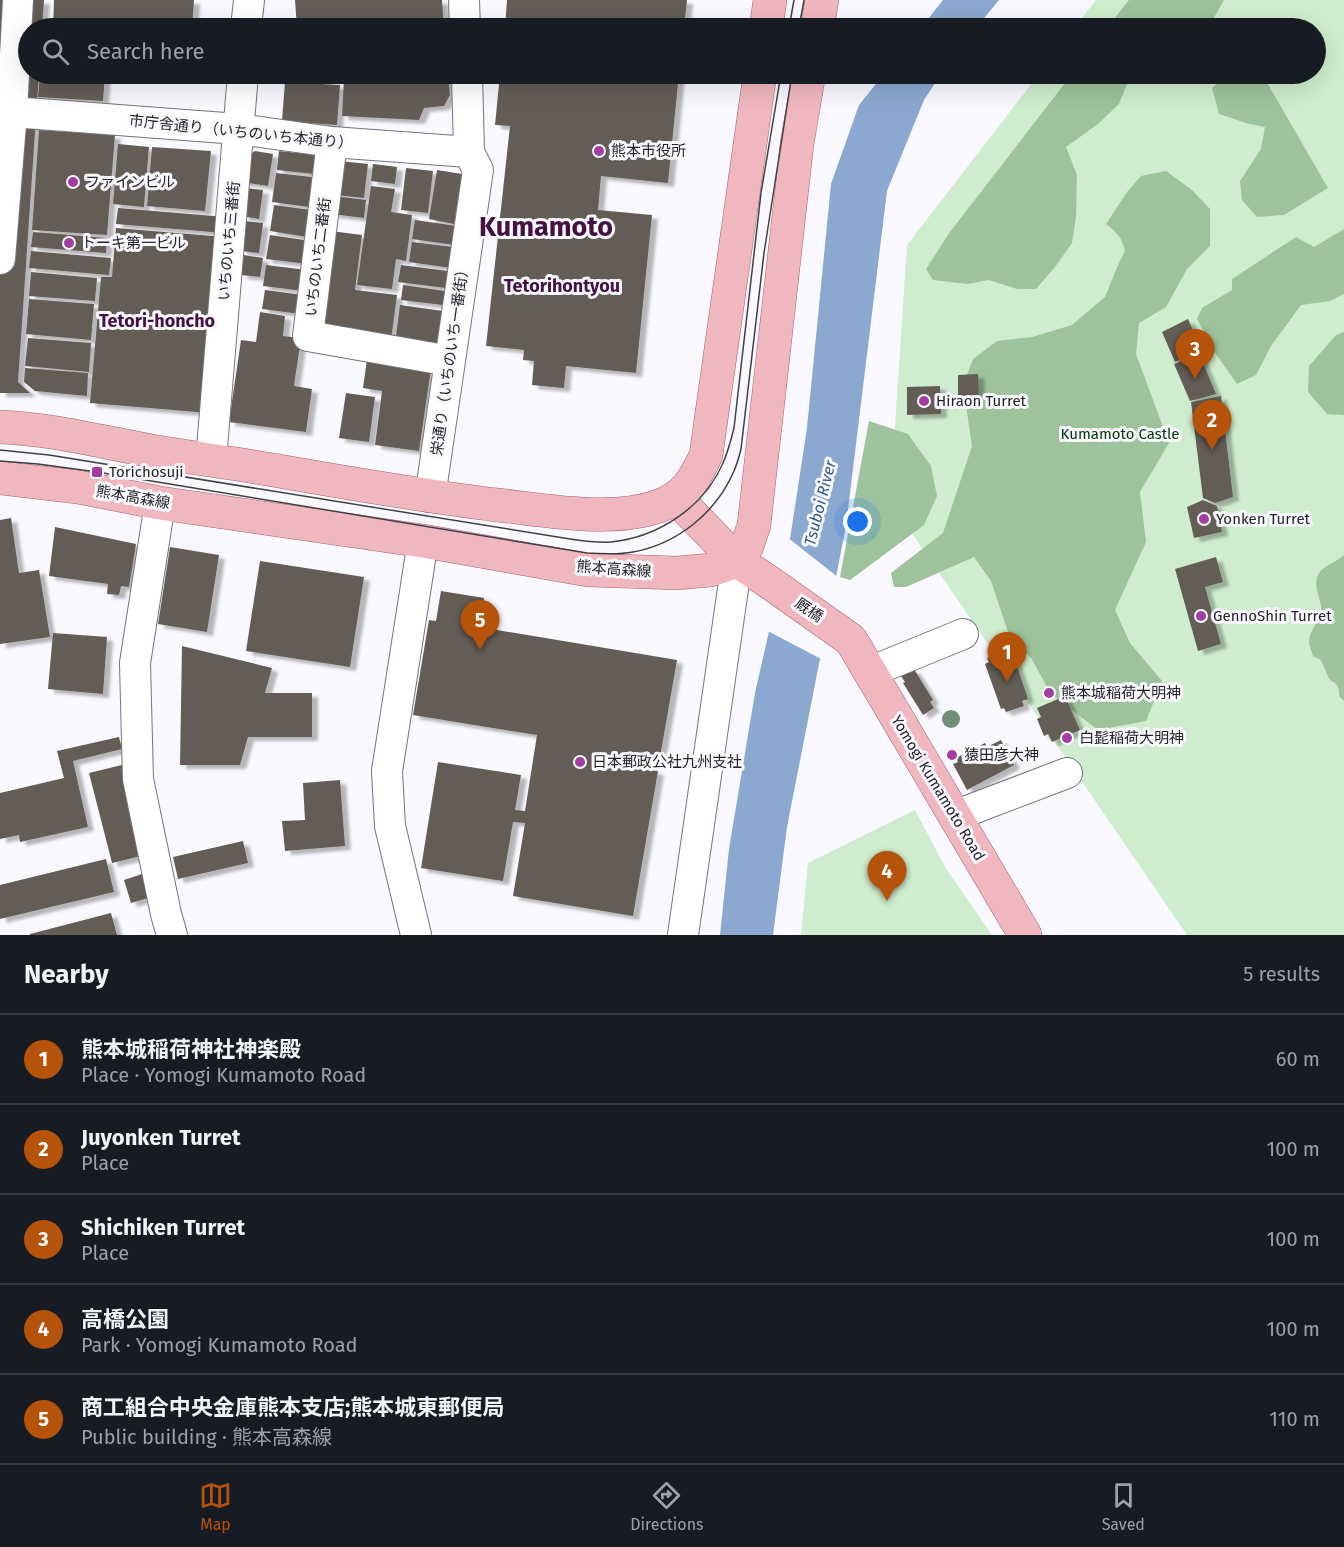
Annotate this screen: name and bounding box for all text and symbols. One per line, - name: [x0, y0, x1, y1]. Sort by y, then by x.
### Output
- search box: [18, 18, 1326, 84]
- icon: search: [39, 35, 72, 68]
- text: Search here: [87, 38, 205, 65]
- street label: 市庁舎通り（いちのいち本通り）: [128, 111, 354, 153]
- place label: 熊本市役所: [611, 142, 686, 160]
- marker: 熊本市役所: [592, 144, 606, 158]
- place label: ファインビル: [85, 173, 175, 191]
- marker: ファインビル: [66, 175, 80, 189]
- street label: いちのいち三番街: [215, 180, 243, 302]
- street label: いちのいち二番街: [302, 196, 334, 318]
- district label: Kumamoto: [479, 211, 613, 243]
- place label: トーキ第一ビル: [81, 234, 186, 252]
- marker: トーキ第一ビル: [62, 236, 76, 250]
- street label: 栄通り（いちのいち一番街）: [428, 261, 472, 457]
- district label: Tetorihontyou: [504, 275, 620, 297]
- district label: Tetori-honcho: [99, 310, 215, 332]
- pin: 3: [1176, 330, 1214, 379]
- place label: Hiraon Turret: [936, 392, 1027, 410]
- marker: Hiraon Turret: [917, 394, 931, 408]
- pin: 2: [1192, 400, 1232, 450]
- park label: Kumamoto Castle: [1060, 425, 1180, 443]
- water label: Tsuboi River: [800, 458, 840, 548]
- place label: Torichosuji: [109, 463, 184, 481]
- marker: Torichosuji: [90, 465, 104, 479]
- street label: 熊本高森線: [94, 482, 172, 512]
- your location: [843, 507, 872, 536]
- place label: Yonken Turret: [1216, 510, 1311, 528]
- marker: Yonken Turret: [1197, 512, 1211, 526]
- street label: 熊本高森線: [576, 557, 652, 581]
- street label: 厩橋: [792, 594, 826, 626]
- pin: 5: [460, 600, 500, 650]
- place label: GennoShin Turret: [1213, 607, 1332, 625]
- marker: GennoShin Turret: [1194, 609, 1208, 623]
- pin: 1: [988, 632, 1026, 682]
- place label: 熊本城稲荷大明神: [1061, 684, 1181, 702]
- marker: 熊本城稲荷大明神: [1042, 686, 1056, 700]
- street label: Yomogi Kumamoto Road: [887, 712, 989, 864]
- place label: 白髭稲荷大明神: [1079, 729, 1184, 747]
- marker: 白髭稲荷大明神: [1060, 731, 1074, 745]
- place label: 猿田彦大神: [964, 746, 1039, 764]
- marker: 猿田彦大神: [945, 748, 959, 762]
- place label: 日本郵政公社九州支社: [592, 753, 742, 771]
- marker: 日本郵政公社九州支社: [573, 755, 587, 769]
- pin: 4: [868, 852, 906, 901]
- text: Nearby: [24, 959, 109, 990]
- text: 5 results: [1243, 962, 1320, 986]
- text: 熊本城稲荷神社神楽殿: [81, 1036, 301, 1063]
- text: 1: [39, 1047, 48, 1071]
- text: 60 m: [1276, 1047, 1320, 1071]
- text: Place · Yomogi Kumamoto Road: [81, 1063, 366, 1087]
- text: Juyonken Turret: [81, 1124, 240, 1151]
- text: 2: [38, 1137, 49, 1161]
- text: 100 m: [1267, 1137, 1320, 1161]
- text: Place: [81, 1151, 129, 1175]
- text: Shichiken Turret: [81, 1214, 245, 1241]
- text: 3: [38, 1227, 49, 1251]
- text: 100 m: [1267, 1227, 1320, 1251]
- text: Place: [81, 1241, 129, 1265]
- text: 高橋公園: [81, 1306, 169, 1333]
- text: 4: [38, 1317, 49, 1341]
- text: 100 m: [1267, 1317, 1320, 1341]
- text: Park · Yomogi Kumamoto Road: [81, 1333, 358, 1357]
- text: 商工組合中央金庫熊本支店;熊本城東郵便局: [81, 1394, 504, 1421]
- text: 5: [38, 1407, 49, 1431]
- text: 110 m: [1269, 1407, 1320, 1431]
- text: Public building · 熊本高森線: [81, 1425, 332, 1449]
- tab: Map: [199, 1479, 232, 1534]
- tab: Directions: [630, 1479, 704, 1534]
- tab: Saved: [1102, 1479, 1145, 1534]

